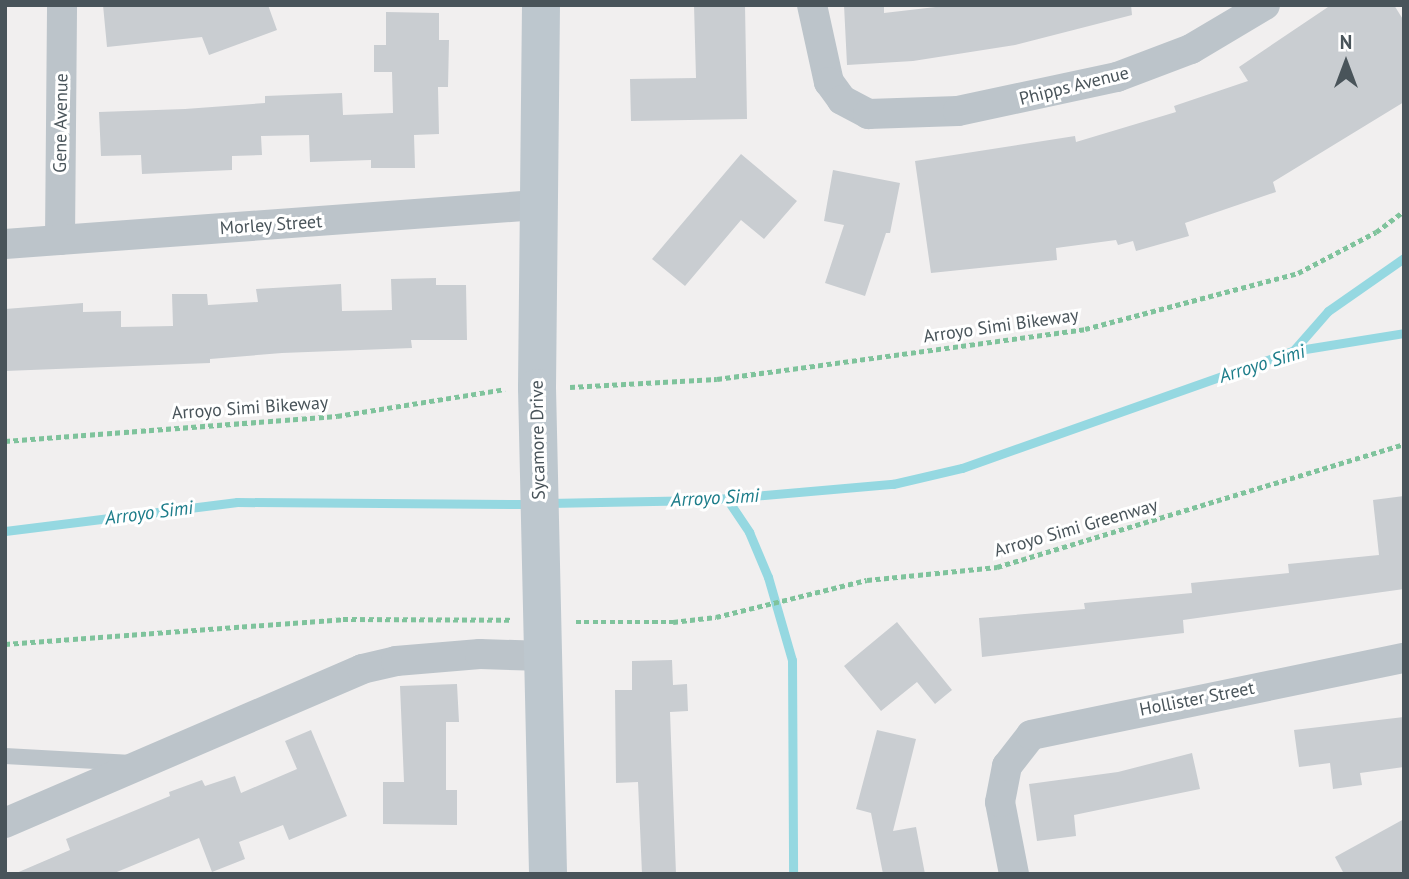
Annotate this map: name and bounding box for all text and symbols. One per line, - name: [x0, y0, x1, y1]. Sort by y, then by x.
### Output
- north arrow: [1311, 28, 1381, 98]
- text: N: [1340, 30, 1352, 54]
- street label: Phipps Avenue: [1017, 62, 1131, 110]
- street label: Gene Avenue: [49, 73, 73, 173]
- street label: Morley Street: [219, 211, 323, 239]
- street label: Arroyo Simi Bikeway: [922, 304, 1080, 348]
- water label: Arroyo Simi: [1216, 340, 1308, 388]
- street label: Sycamore Drive: [526, 380, 550, 500]
- street label: Arroyo Simi Bikeway: [171, 392, 329, 424]
- water label: Arroyo Simi: [670, 484, 760, 512]
- street label: Arroyo Simi Greenway: [992, 494, 1160, 562]
- water label: Arroyo Simi: [104, 496, 194, 530]
- street label: Hollister Street: [1138, 677, 1256, 721]

